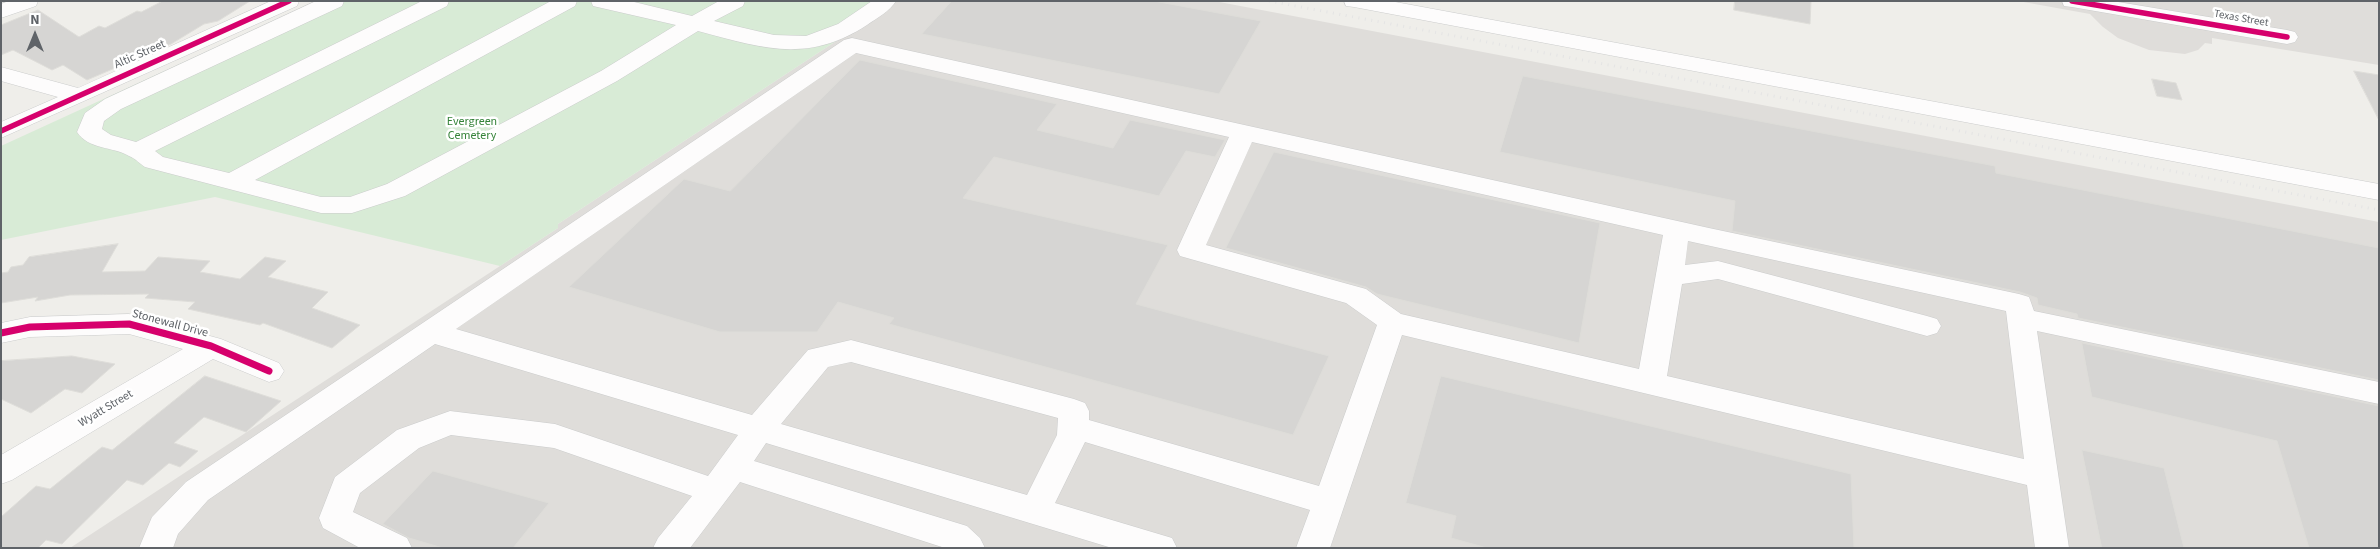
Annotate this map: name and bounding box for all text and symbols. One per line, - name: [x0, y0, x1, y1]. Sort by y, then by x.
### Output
- street label: Texas Street: [2213, 8, 2269, 30]
- north arrow: [10, 10, 60, 60]
- text: N: [30, 10, 40, 30]
- street label: Altic Street: [112, 37, 168, 73]
- park label: Evergreen Cemetery: [447, 115, 497, 143]
- street label: Stonewall Drive: [130, 307, 210, 341]
- street label: Wyatt Street: [76, 387, 136, 431]

